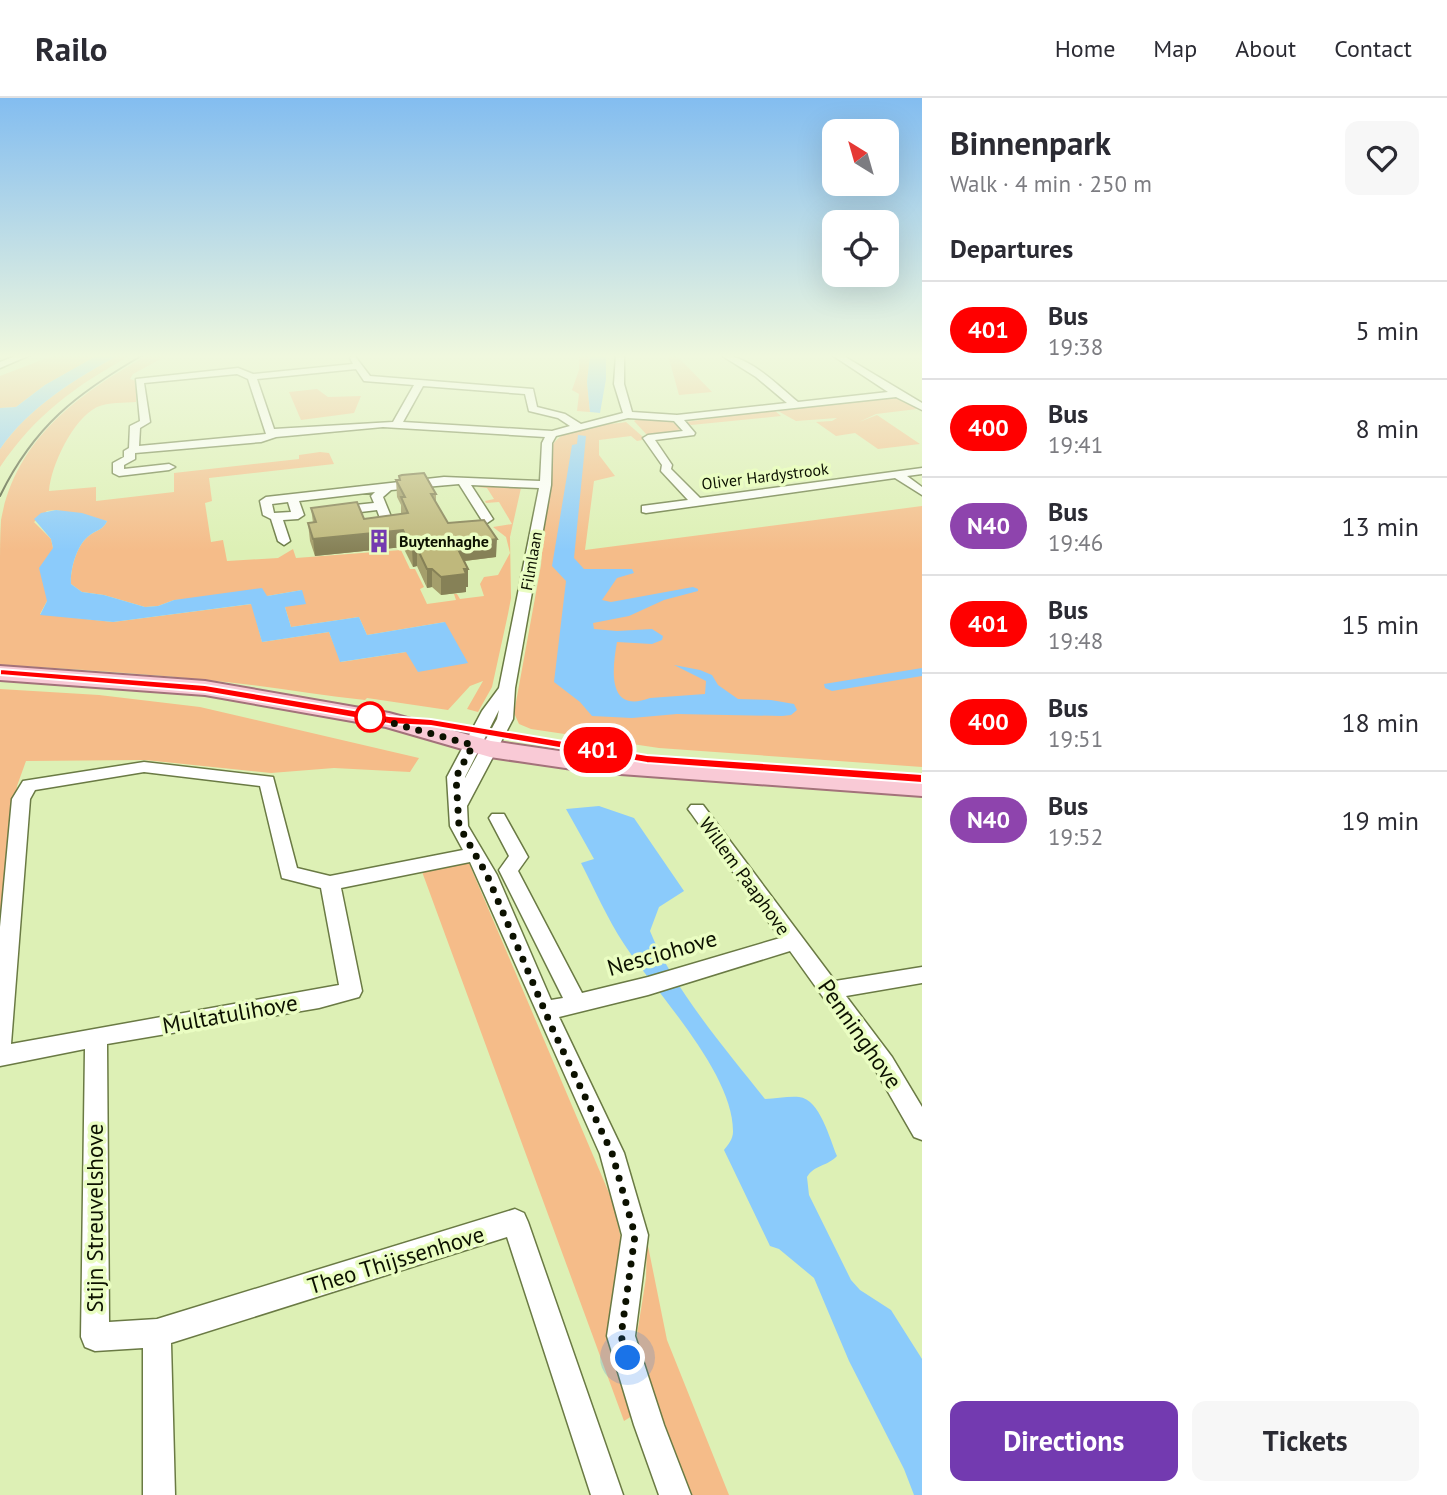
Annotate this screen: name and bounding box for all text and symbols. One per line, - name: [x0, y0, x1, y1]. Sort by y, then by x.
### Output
- text: Railo: [35, 27, 108, 70]
- text: Home: [1055, 33, 1115, 64]
- text: Map: [1153, 33, 1197, 64]
- text: About: [1235, 33, 1296, 64]
- text: Contact: [1334, 33, 1412, 64]
- north arrow: [822, 119, 900, 196]
- map controls: [822, 119, 899, 287]
- text: Binnenpark: [950, 121, 1111, 164]
- button: heart: [1345, 121, 1419, 195]
- text: Walk · 4 min · 250 m: [950, 169, 1152, 198]
- button: locate: [822, 210, 899, 287]
- text: Departures: [950, 232, 1073, 265]
- text: Bus: [1048, 299, 1088, 332]
- text: 401: [968, 314, 1009, 345]
- text: 5 min: [1356, 314, 1419, 347]
- text: 19:38: [1048, 332, 1103, 361]
- text: Bus: [1048, 397, 1088, 430]
- text: 400: [968, 412, 1009, 443]
- text: 8 min: [1356, 412, 1419, 445]
- text: 19:41: [1048, 430, 1103, 459]
- street label: Oliver Hardystrook: [700, 458, 830, 494]
- text: Bus: [1048, 495, 1088, 528]
- text: N40: [967, 510, 1010, 541]
- text: 13 min: [1341, 510, 1419, 543]
- building icon: Buytenhaghe: [365, 527, 393, 555]
- text: 19:46: [1048, 528, 1103, 557]
- street label: Filmlaan: [516, 530, 546, 592]
- place label: Buytenhaghe: [399, 531, 489, 551]
- text: Bus: [1048, 593, 1088, 626]
- text: 401: [968, 608, 1009, 639]
- text: 15 min: [1341, 608, 1419, 641]
- text: 19:48: [1048, 626, 1103, 655]
- text: Bus: [1048, 691, 1088, 724]
- unlabelled marker: [355, 702, 385, 732]
- text: 400: [968, 706, 1009, 737]
- text: 18 min: [1341, 706, 1419, 739]
- text: 19:51: [1048, 724, 1103, 753]
- line badge: 401: [558, 727, 638, 773]
- text: 401: [578, 734, 618, 765]
- text: Bus: [1048, 789, 1088, 822]
- text: N40: [967, 804, 1010, 835]
- text: 19 min: [1341, 804, 1419, 837]
- street label: Willem Paaphove: [694, 812, 796, 940]
- text: 19:52: [1048, 822, 1103, 851]
- street label: Nesciohove: [604, 923, 720, 982]
- street label: Penninghove: [812, 973, 909, 1094]
- street label: Multatulihove: [160, 987, 300, 1040]
- street label: Stijn Streuvelshove: [80, 1123, 109, 1313]
- street label: Theo Thijssenhove: [304, 1219, 488, 1300]
- your location: [610, 1340, 645, 1375]
- button: Directions: [950, 1401, 1178, 1481]
- button: Tickets: [1192, 1401, 1419, 1481]

